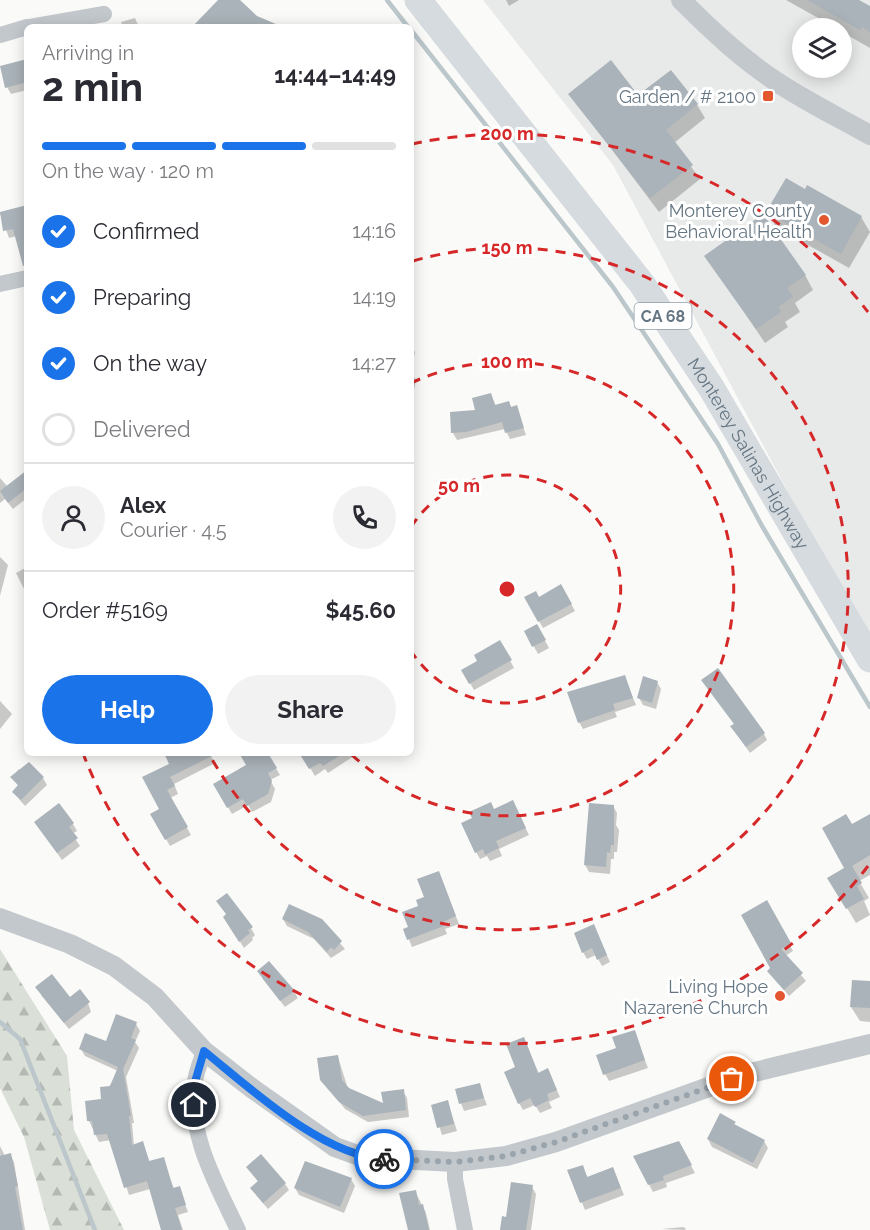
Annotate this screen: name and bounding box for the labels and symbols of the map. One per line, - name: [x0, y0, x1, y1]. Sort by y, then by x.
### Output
- place label: Garden / # 2100: [619, 86, 756, 107]
- marker: Garden / # 2100: [761, 89, 775, 103]
- text: 200 m: [480, 123, 534, 144]
- place label: Monterey County Behavioral Health: [665, 200, 812, 242]
- marker: Monterey County Behavioral Health: [817, 213, 831, 227]
- text: 150 m: [482, 237, 533, 258]
- road number: CA 68: [634, 303, 692, 329]
- text: 100 m: [481, 351, 533, 372]
- street label: Monterey Salinas Highway: [684, 354, 814, 553]
- text: 50 m: [438, 475, 480, 496]
- centre of rings: [497, 579, 517, 599]
- place label: Living Hope Nazarene Church: [624, 976, 768, 1018]
- marker: Living Hope Nazarene Church: [773, 989, 787, 1003]
- pin: [706, 1053, 757, 1104]
- pin: [168, 1079, 219, 1130]
- courier: [354, 1129, 414, 1189]

